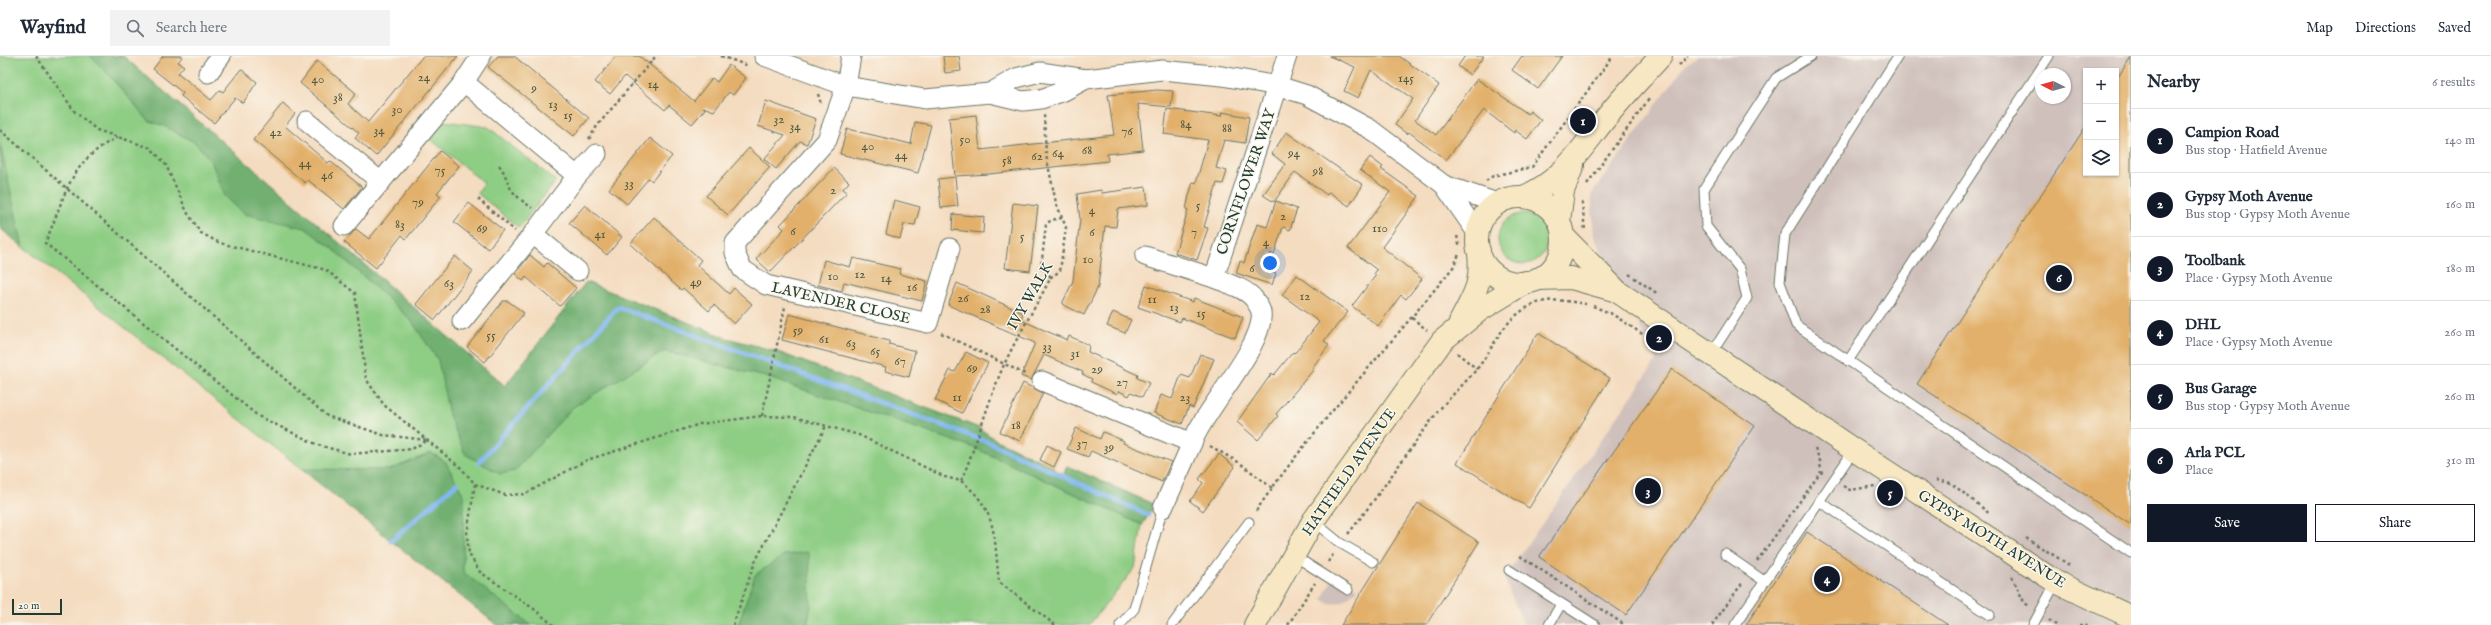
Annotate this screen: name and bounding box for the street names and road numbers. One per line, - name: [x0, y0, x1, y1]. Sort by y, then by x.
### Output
- street label: CORNFLOWER WAY: [1212, 106, 1280, 257]
- street label: IVY WALK: [1003, 259, 1057, 333]
- street label: LAVENDER CLOSE: [770, 278, 912, 328]
- street label: HATFIELD AVENUE: [1298, 404, 1400, 540]
- street label: GYPSY MOTH AVENUE: [1914, 486, 2070, 592]

